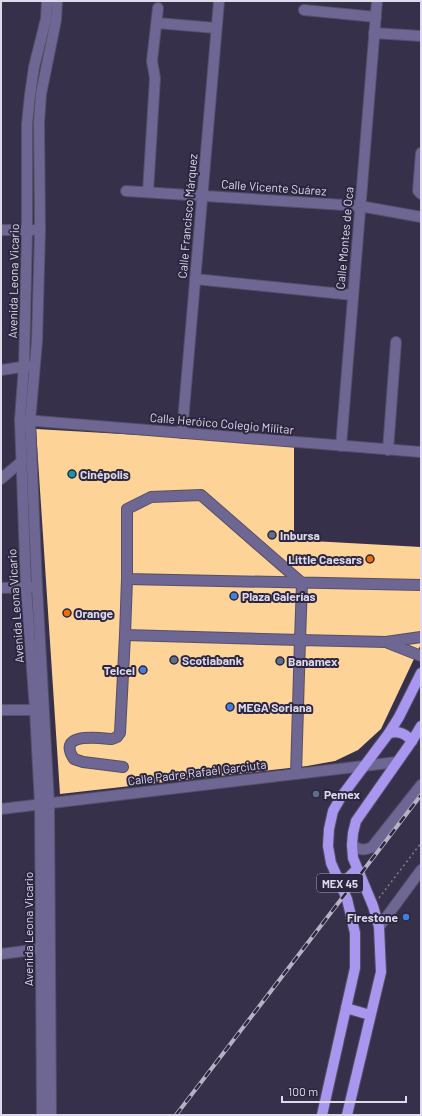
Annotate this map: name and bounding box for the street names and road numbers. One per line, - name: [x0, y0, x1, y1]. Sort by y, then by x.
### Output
- street label: Calle Francisco Márquez: [175, 153, 199, 279]
- street label: Calle Vicente Suárez: [221, 176, 327, 198]
- street label: Calle Montes de Oca: [333, 186, 355, 290]
- street label: Avenida Leona Vicario: [5, 224, 21, 338]
- street label: Calle Heróico Colegio Militar: [149, 410, 295, 436]
- street label: Avenida Leona Vicario: [4, 548, 26, 664]
- street label: Calle Padre Rafaél Garciuta: [127, 757, 267, 787]
- street label: Avenida Leona Vicario: [21, 872, 35, 986]
- road number: MEX 45: [317, 874, 363, 892]

